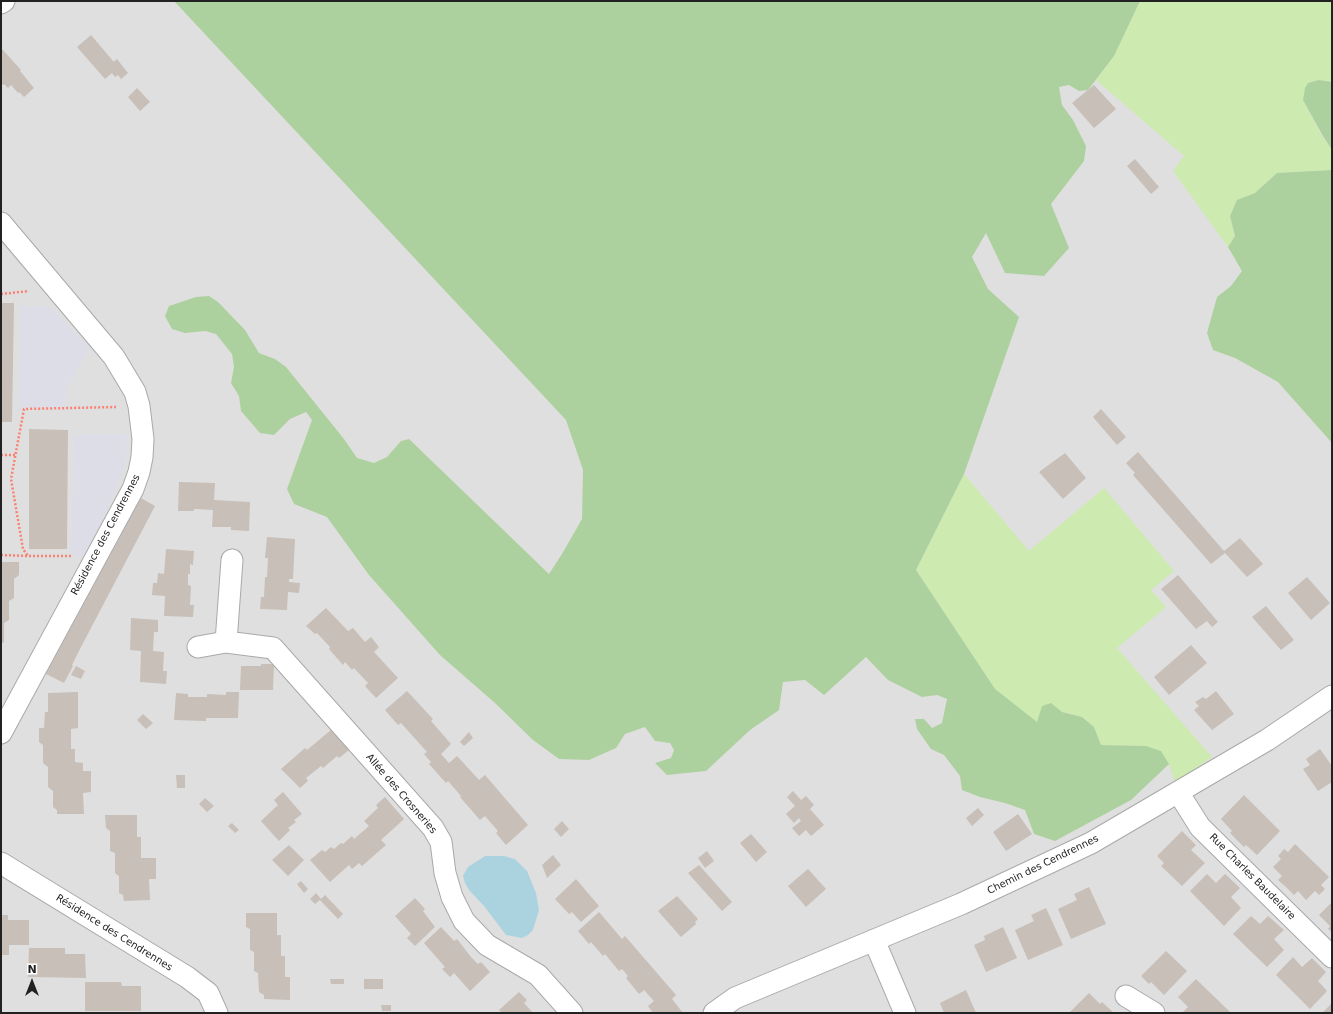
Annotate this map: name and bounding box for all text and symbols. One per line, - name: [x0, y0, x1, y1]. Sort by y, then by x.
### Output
- street label: Résidence des Cendrennes: [69, 473, 143, 597]
- street label: Allée des Crosneries: [363, 752, 439, 836]
- street label: Rue Charles Baudelaire: [1207, 832, 1297, 922]
- street label: Chemin des Cendrennes: [985, 833, 1101, 897]
- street label: Résidence des Cendrennes: [54, 892, 174, 974]
- north arrow: [12, 962, 52, 1002]
- text: N: [27, 963, 37, 976]

